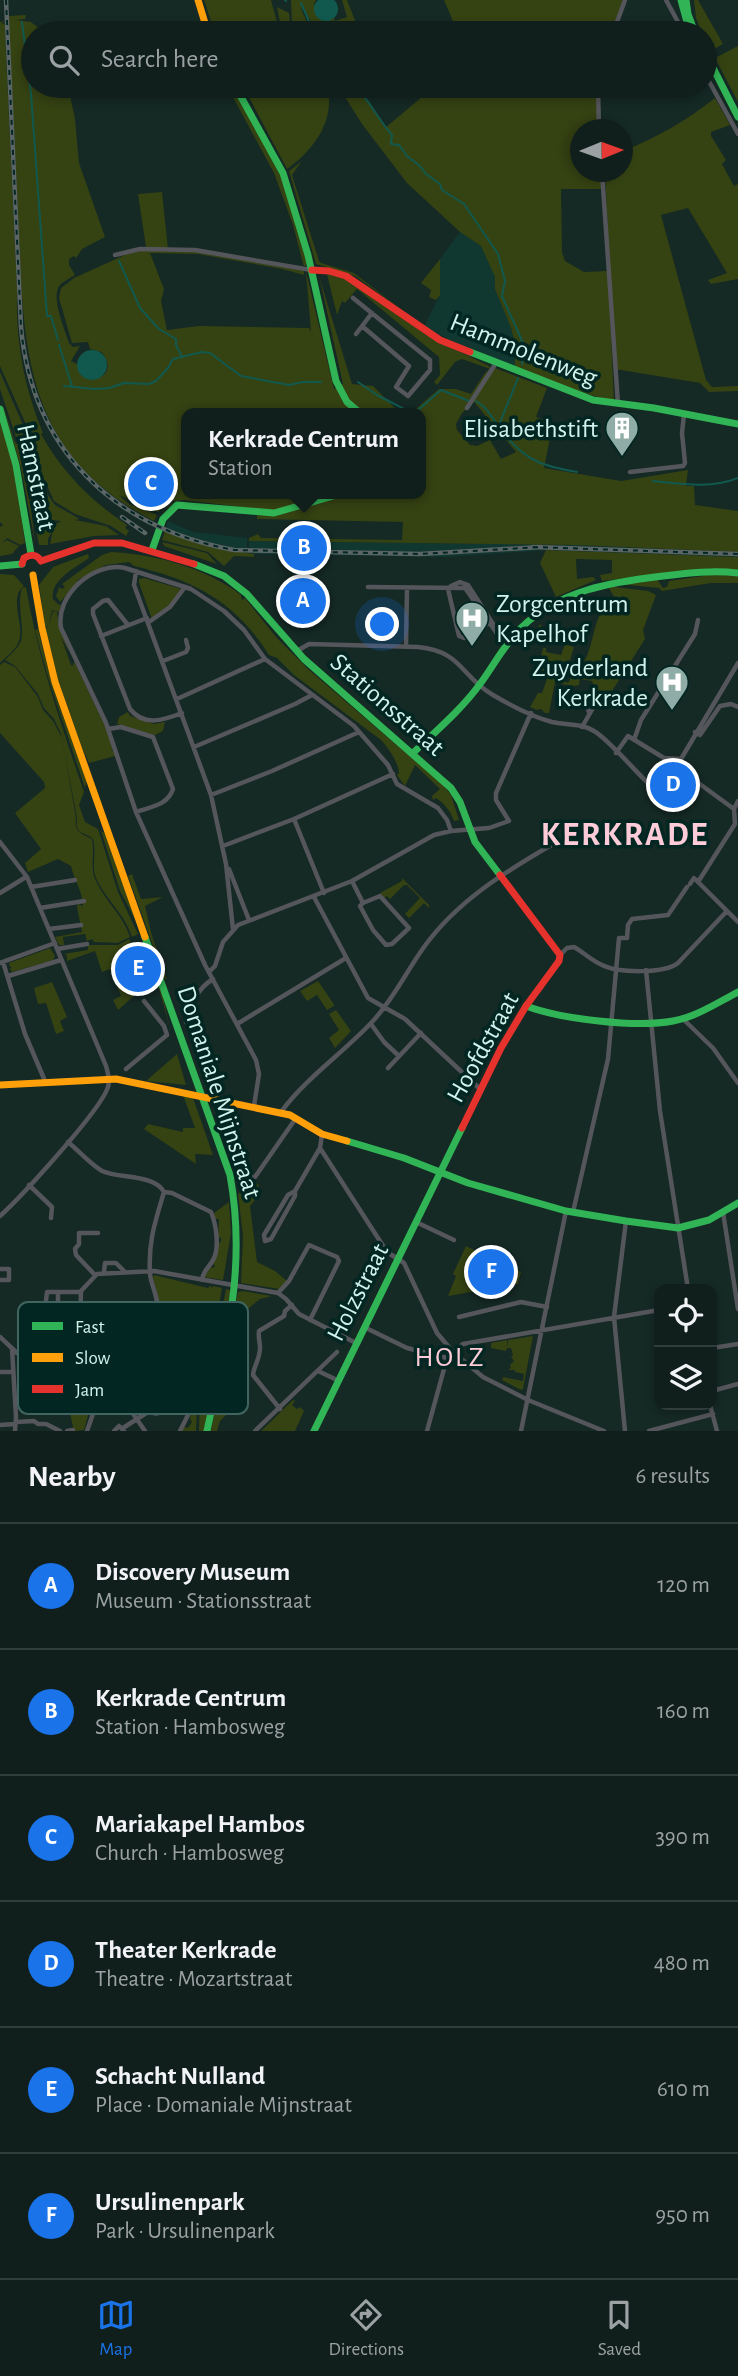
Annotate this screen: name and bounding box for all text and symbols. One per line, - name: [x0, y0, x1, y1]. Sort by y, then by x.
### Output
- search box: [21, 21, 717, 98]
- icon: search: [45, 41, 83, 79]
- text: Search here: [101, 46, 219, 72]
- north arrow: [570, 119, 633, 182]
- street label: Hammolenweg: [446, 309, 601, 391]
- popup: [181, 408, 426, 499]
- building icon: Elisabethstift: [603, 409, 641, 458]
- place label: Elisabethstift: [463, 416, 598, 442]
- street label: Hamstraat: [12, 422, 60, 533]
- text: Kerkrade Centrum: [208, 426, 399, 452]
- text: Station: [208, 457, 273, 480]
- pin: C: [128, 458, 174, 510]
- pin: B: [281, 522, 327, 574]
- pin: A: [280, 575, 326, 627]
- place label: Zorgcentrum Kapelhof: [496, 591, 629, 647]
- hospital icon: Zorgcentrum Kapelhof: [453, 599, 491, 648]
- your location: [365, 607, 399, 641]
- street label: Stationsstraat: [326, 649, 449, 761]
- place label: Zuyderland Kerkrade: [532, 655, 648, 711]
- hospital icon: Zuyderland Kerkrade: [653, 663, 691, 712]
- pin: D: [650, 759, 696, 811]
- district label: KERKRADE: [541, 819, 709, 852]
- pin: E: [115, 943, 161, 995]
- street label: Domaniale Mijnstraat: [172, 983, 266, 1202]
- street label: Hoofdstraat: [442, 988, 524, 1107]
- street label: Holzstraat: [322, 1240, 393, 1345]
- pin: F: [468, 1246, 514, 1298]
- map controls: [654, 1284, 717, 1410]
- button: locate: [654, 1284, 717, 1347]
- legend: [18, 1302, 248, 1414]
- text: Fast: [75, 1318, 105, 1337]
- district label: HOLZ: [415, 1344, 485, 1372]
- button: layers: [654, 1347, 717, 1410]
- text: Slow: [75, 1349, 111, 1368]
- text: Jam: [75, 1381, 104, 1400]
- text: Nearby: [28, 1462, 116, 1492]
- text: 6 results: [636, 1465, 710, 1488]
- text: Discovery Museum: [95, 1559, 290, 1585]
- text: A: [44, 1574, 58, 1597]
- text: 120 m: [657, 1574, 710, 1597]
- text: Museum · Stationsstraat: [95, 1590, 311, 1613]
- text: Kerkrade Centrum: [95, 1685, 286, 1711]
- text: B: [44, 1700, 58, 1723]
- text: 160 m: [657, 1700, 710, 1723]
- text: Station · Hambosweg: [95, 1716, 285, 1739]
- text: Mariakapel Hambos: [95, 1811, 305, 1837]
- text: C: [45, 1826, 57, 1849]
- text: 390 m: [655, 1826, 710, 1849]
- text: Church · Hambosweg: [95, 1842, 284, 1865]
- text: Theater Kerkrade: [95, 1937, 276, 1963]
- text: D: [43, 1952, 59, 1975]
- text: 480 m: [654, 1952, 710, 1975]
- text: Theatre · Mozartstraat: [95, 1968, 292, 1991]
- text: Schacht Nulland: [95, 2063, 265, 2089]
- text: E: [45, 2078, 57, 2101]
- text: 610 m: [657, 2078, 710, 2101]
- text: Place · Domaniale Mijnstraat: [95, 2094, 352, 2117]
- text: Ursulinenpark: [95, 2189, 245, 2215]
- text: F: [46, 2204, 56, 2227]
- text: 950 m: [655, 2204, 710, 2227]
- text: Park · Ursulinenpark: [95, 2220, 275, 2243]
- tab: Map: [97, 2296, 135, 2361]
- tab: Directions: [328, 2296, 404, 2361]
- tab: Saved: [598, 2296, 641, 2361]

